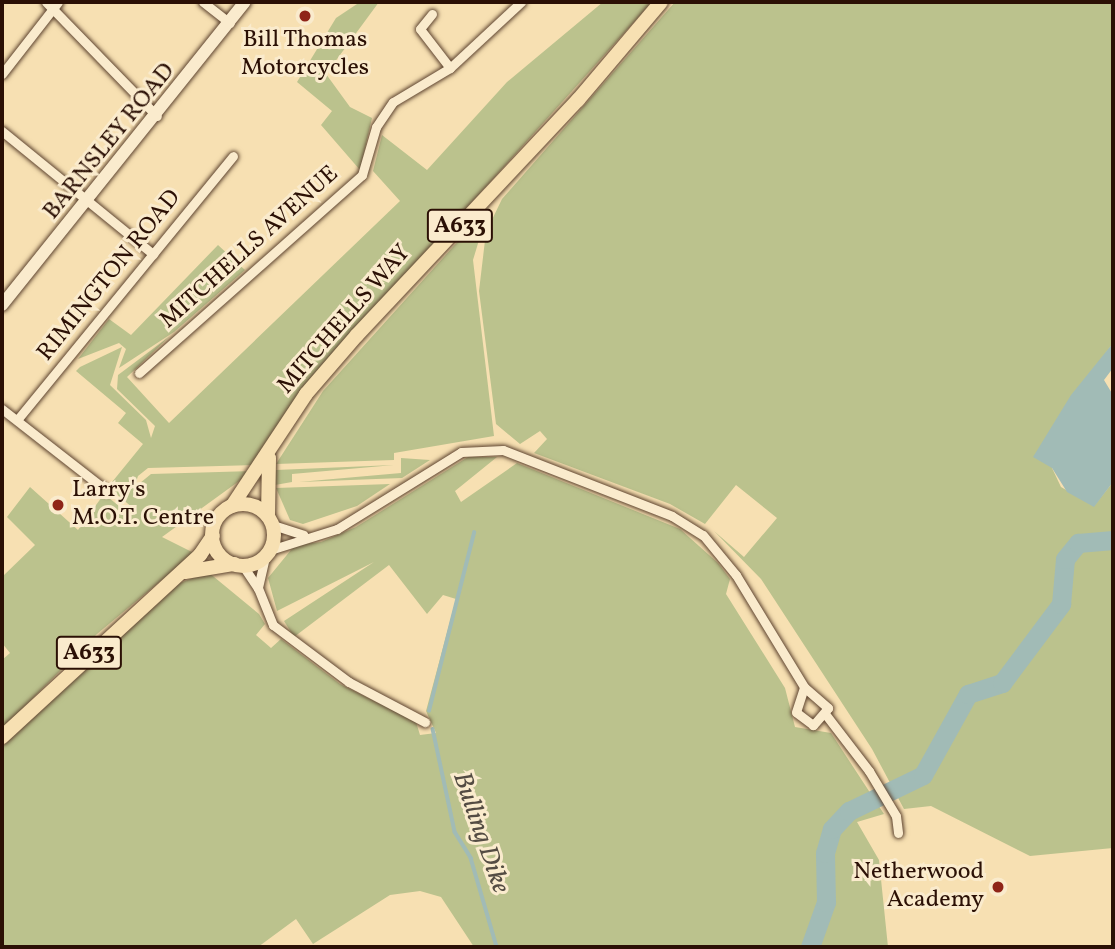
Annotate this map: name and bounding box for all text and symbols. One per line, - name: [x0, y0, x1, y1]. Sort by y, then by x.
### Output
- marker: Bill Thomas Motorcycles: [297, 8, 313, 24]
- place label: Bill Thomas Motorcycles: [241, 27, 369, 83]
- street label: BARNSLEY ROAD: [38, 58, 182, 226]
- street label: MITCHELLS AVENUE: [155, 160, 345, 336]
- street label: RIMINGTON ROAD: [32, 185, 188, 367]
- road number: A633: [427, 206, 493, 246]
- street label: MITCHELLS WAY: [272, 239, 418, 401]
- place label: Larry's M.O.T. Centre: [72, 477, 214, 533]
- marker: Larry's M.O.T. Centre: [50, 497, 66, 513]
- road number: A633: [56, 634, 122, 673]
- water label: Bulling Dike: [445, 768, 515, 898]
- place label: Netherwood Academy: [853, 859, 984, 915]
- marker: Netherwood Academy: [990, 879, 1006, 895]

